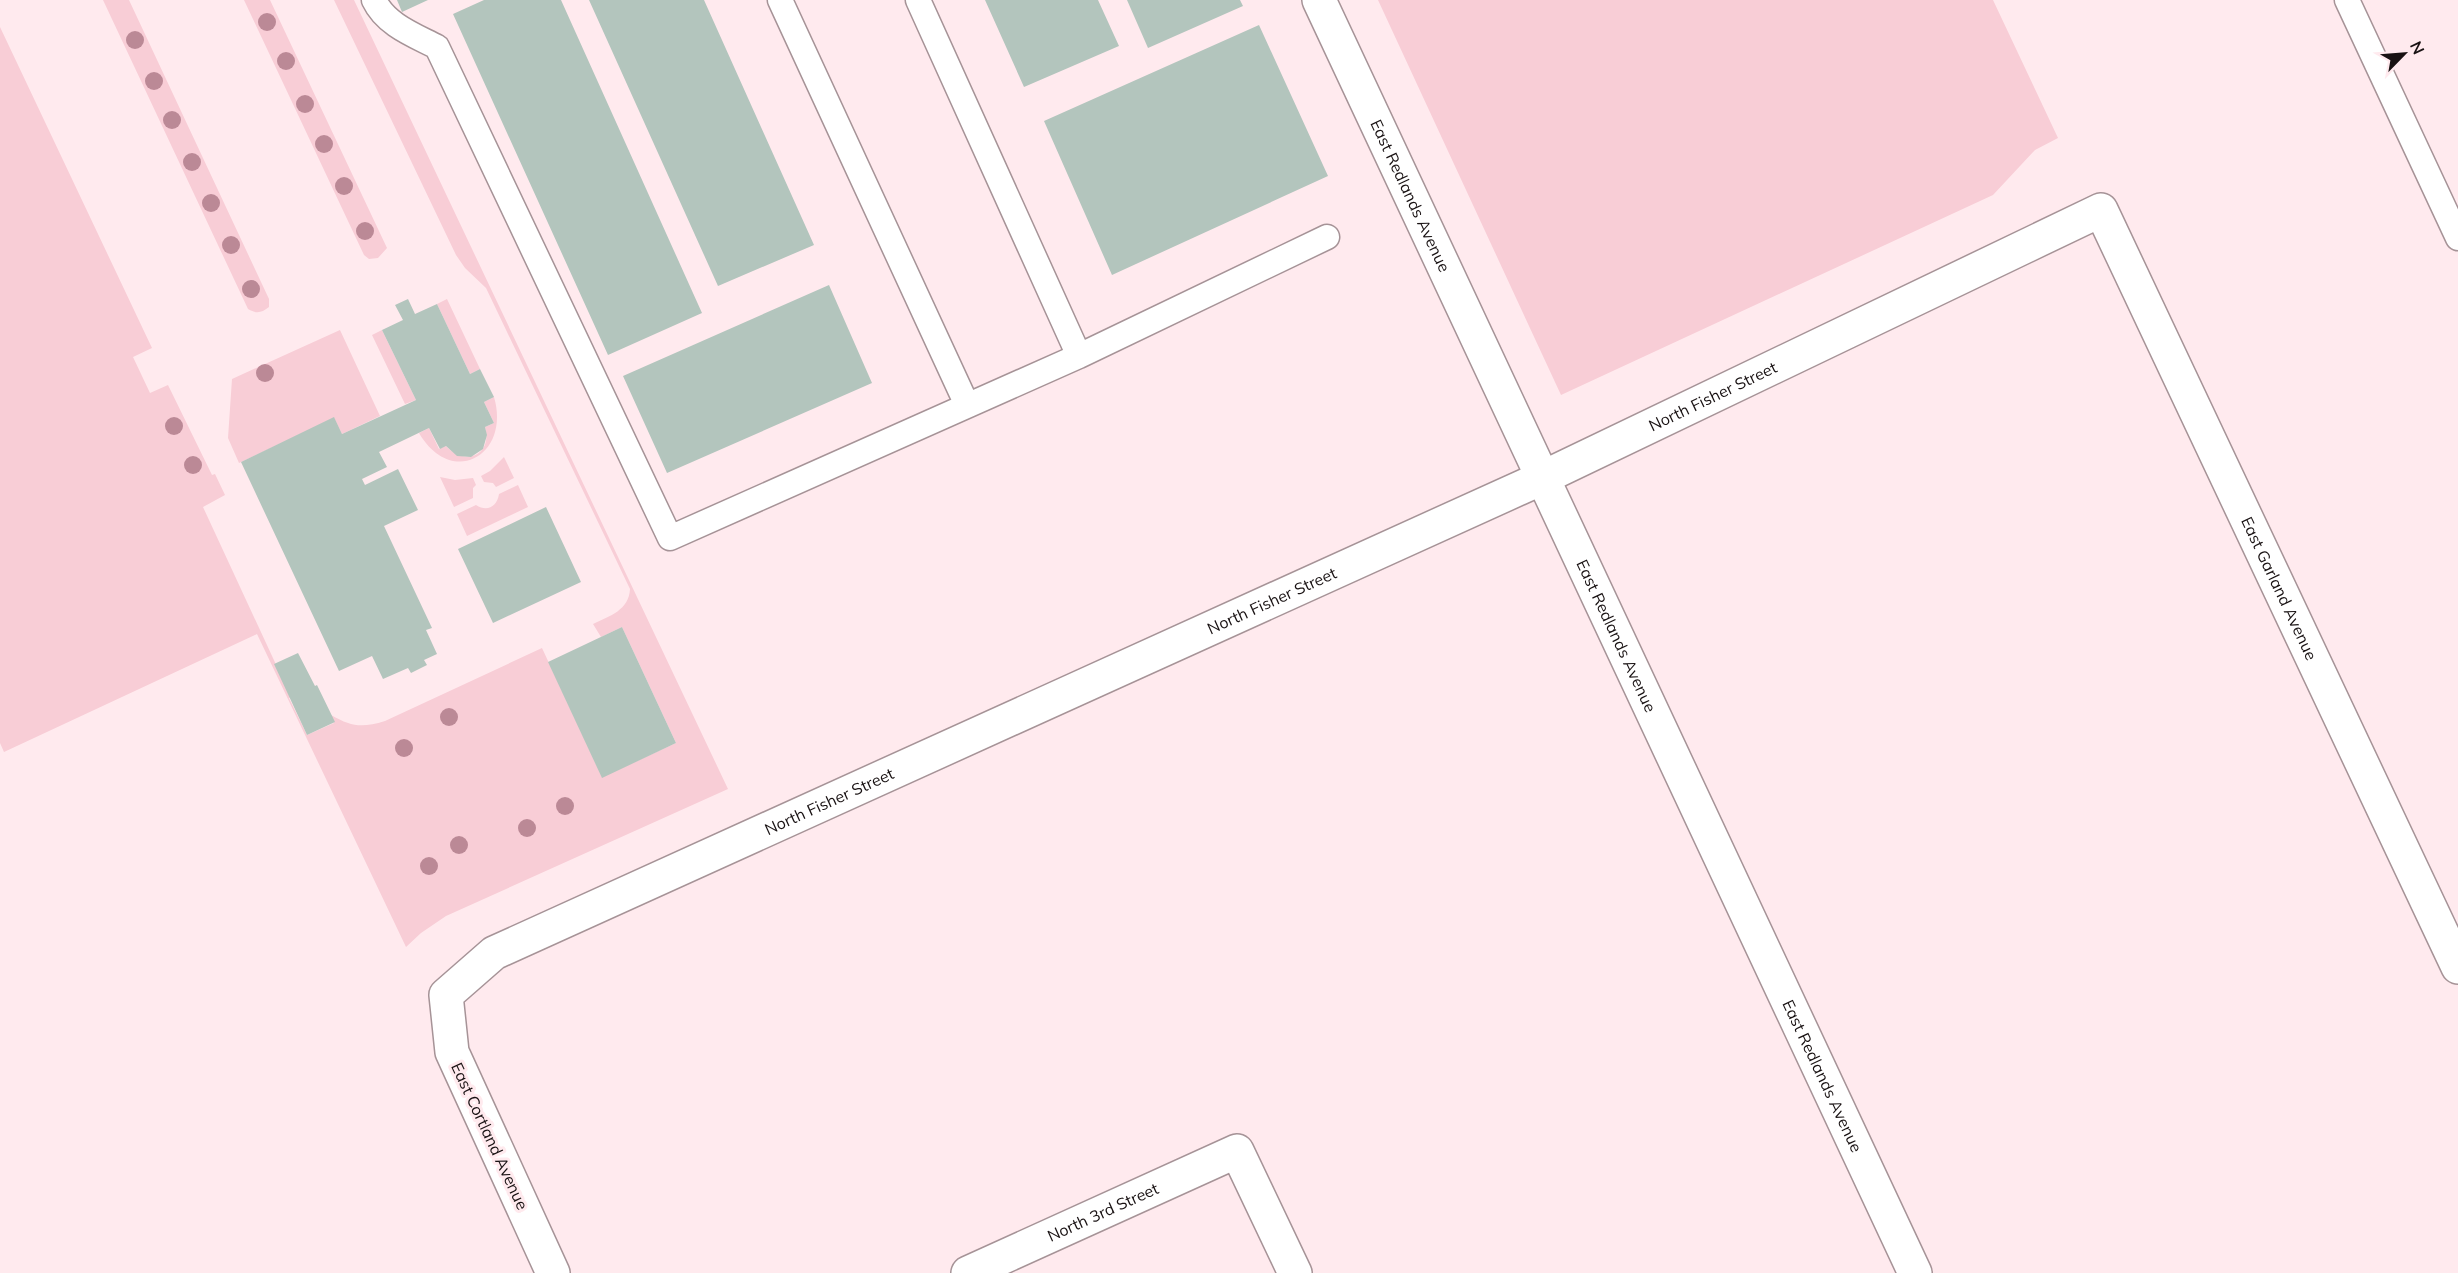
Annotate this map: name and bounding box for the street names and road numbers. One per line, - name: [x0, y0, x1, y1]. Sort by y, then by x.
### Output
- street label: East Redlands Avenue: [1366, 116, 1455, 275]
- street label: North Fisher Street: [1645, 357, 1780, 435]
- street label: East Garland Avenue: [2237, 514, 2322, 663]
- street label: East Redlands Avenue: [1572, 556, 1661, 715]
- street label: North Fisher Street: [1204, 562, 1340, 638]
- street label: North Fisher Street: [761, 763, 897, 839]
- street label: East Redlands Avenue: [1778, 996, 1867, 1155]
- street label: East Cortland Avenue: [447, 1059, 533, 1213]
- street label: North 3rd Street: [1044, 1178, 1162, 1246]

